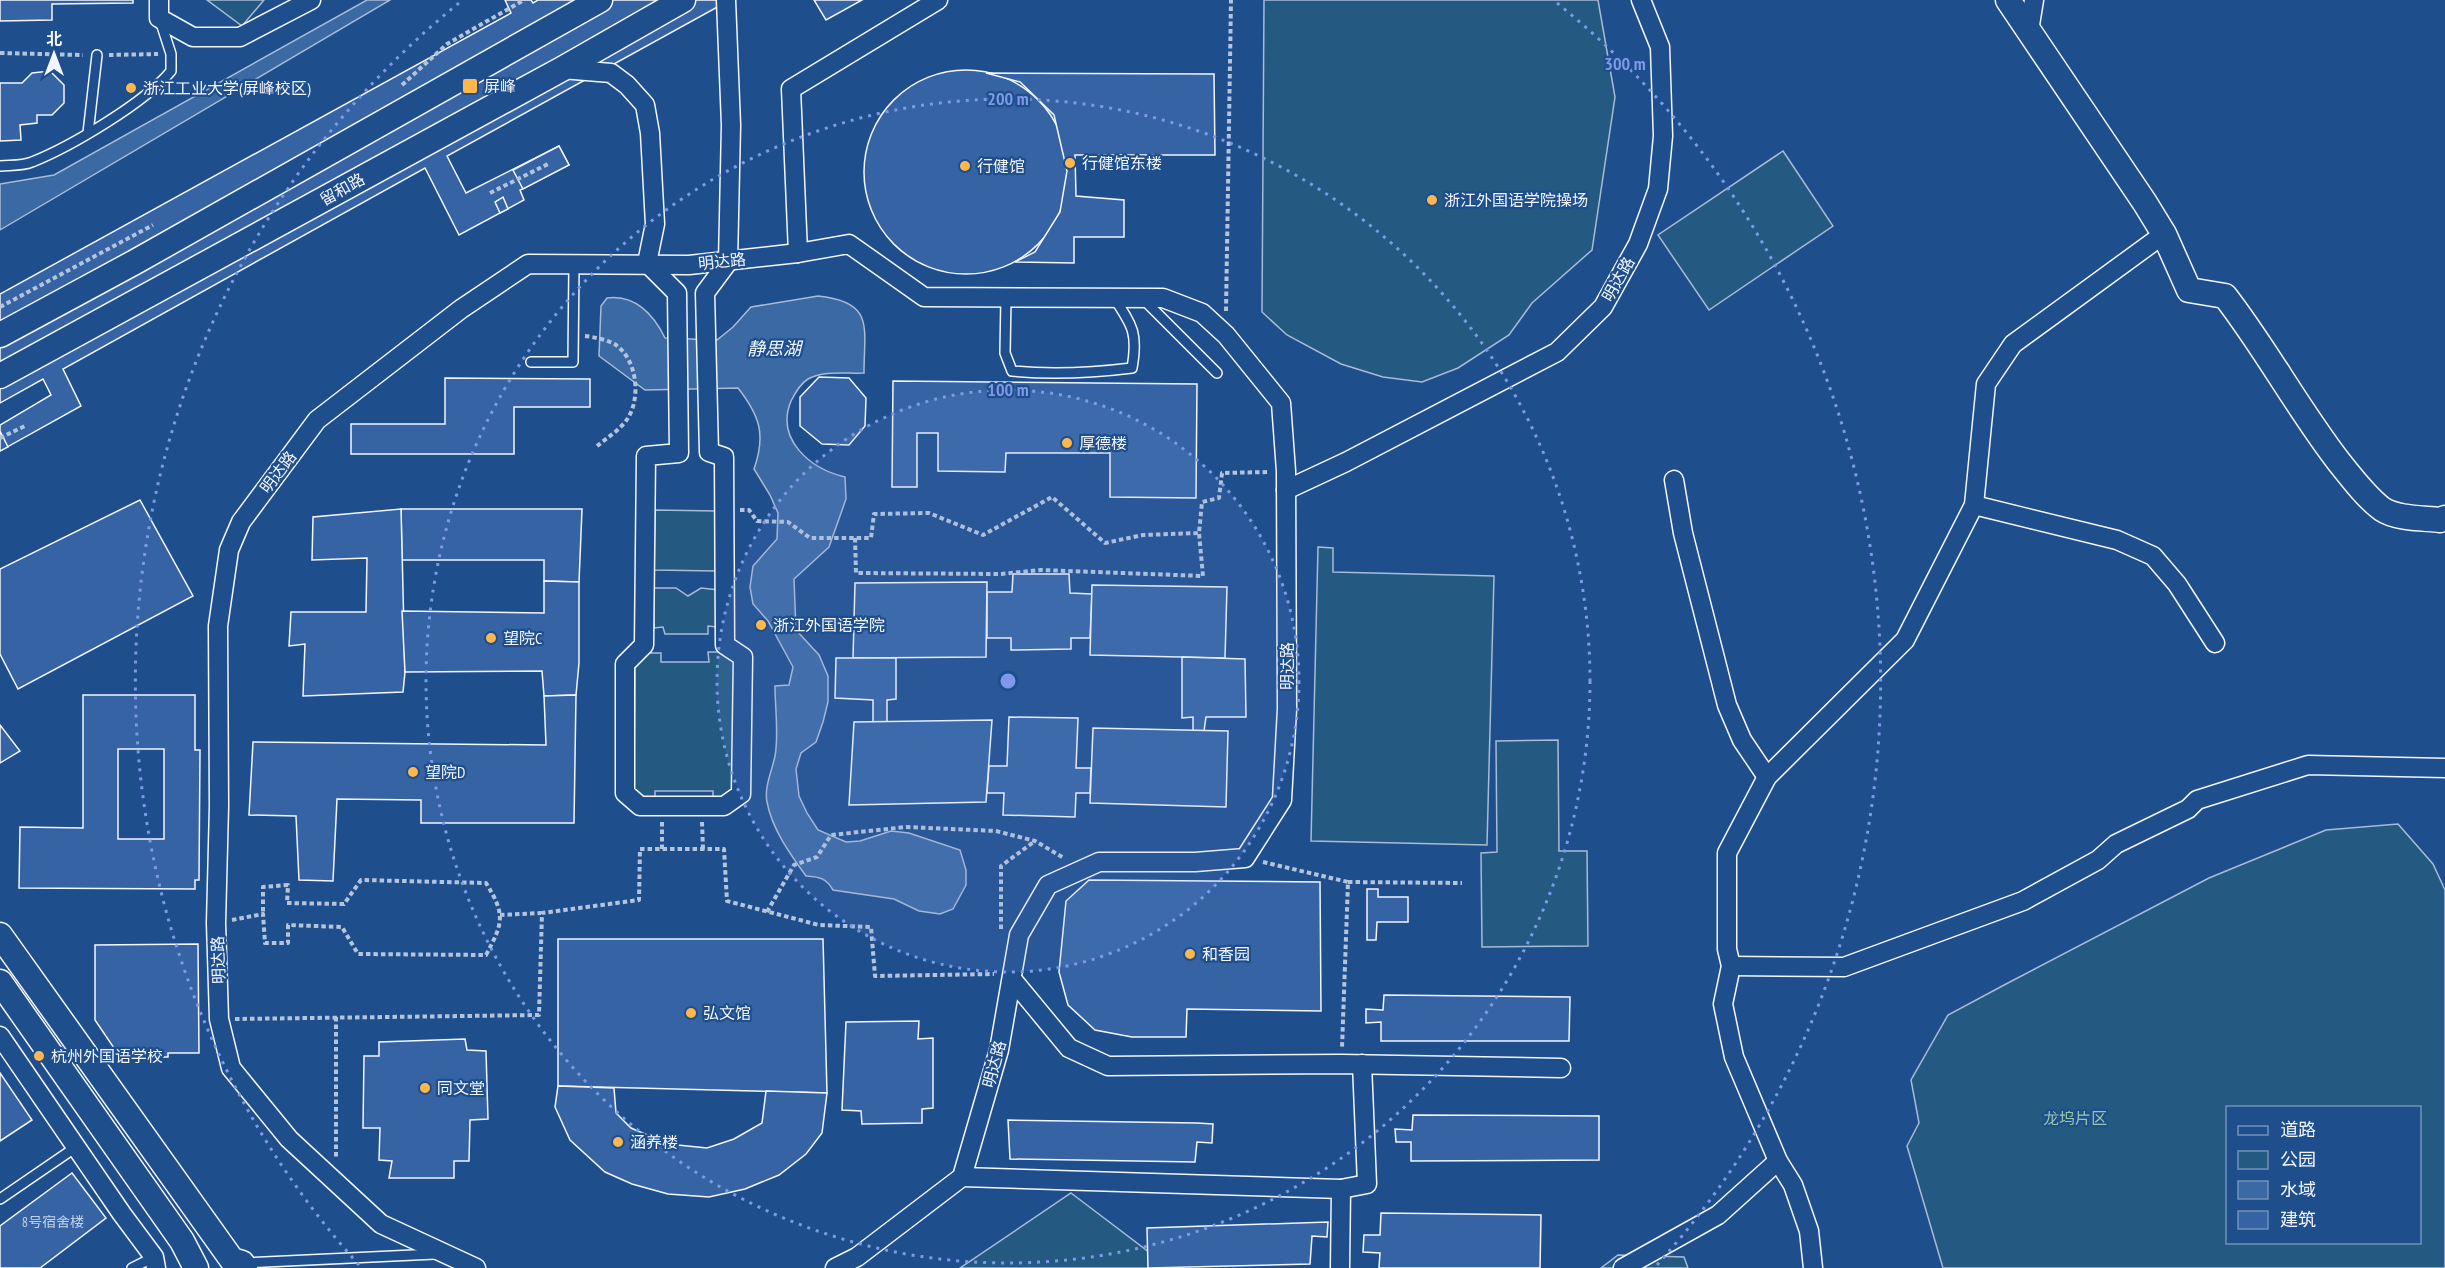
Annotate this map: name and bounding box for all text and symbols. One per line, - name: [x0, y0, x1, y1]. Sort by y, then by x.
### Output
- north arrow: [24, 24, 84, 84]
- text: 北: [46, 29, 62, 49]
- text: 300 m: [1604, 52, 1646, 75]
- place label: 屏峰: [484, 76, 516, 96]
- marker: 屏峰: [461, 77, 479, 95]
- place label: 浙江工业大学(屏峰校区): [143, 78, 311, 98]
- marker: 浙江工业大学(屏峰校区): [124, 81, 138, 95]
- text: 200 m: [987, 87, 1029, 110]
- place label: 行健馆东楼: [1082, 153, 1162, 173]
- place label: 行健馆: [977, 156, 1025, 176]
- marker: 行健馆东楼: [1063, 156, 1077, 170]
- marker: 行健馆: [958, 159, 972, 173]
- street label: 留和路: [316, 169, 368, 209]
- place label: 浙江外国语学院操场: [1444, 190, 1588, 210]
- marker: 浙江外国语学院操场: [1425, 193, 1439, 207]
- street label: 明达路: [697, 249, 747, 273]
- street label: 明达路: [1598, 253, 1638, 305]
- water label: 静思湖: [747, 337, 804, 360]
- text: 100 m: [987, 378, 1029, 401]
- place label: 厚德楼: [1079, 433, 1127, 453]
- marker: 厚德楼: [1060, 436, 1074, 450]
- street label: 明达路: [256, 447, 300, 497]
- place label: 浙江外国语学院: [773, 615, 885, 635]
- marker: 浙江外国语学院: [754, 618, 768, 632]
- place label: 望院C: [503, 628, 542, 648]
- marker: 望院C: [484, 631, 498, 645]
- street label: 明达路: [1277, 642, 1297, 690]
- centre of rings: [998, 671, 1018, 691]
- place label: 望院D: [425, 762, 465, 782]
- marker: 望院D: [406, 765, 420, 779]
- street label: 明达路: [207, 936, 229, 984]
- place label: 和香园: [1202, 944, 1250, 964]
- marker: 和香园: [1183, 947, 1197, 961]
- place label: 弘文馆: [703, 1003, 751, 1023]
- marker: 弘文馆: [684, 1006, 698, 1020]
- street label: 明达路: [978, 1038, 1010, 1090]
- place label: 杭州外国语学校: [51, 1046, 163, 1066]
- marker: 杭州外国语学校: [32, 1049, 46, 1063]
- place label: 同文堂: [437, 1078, 485, 1098]
- marker: 同文堂: [418, 1081, 432, 1095]
- legend: [2226, 1106, 2421, 1244]
- park label: 龙坞片区: [2043, 1108, 2107, 1128]
- text: 道路: [2280, 1118, 2316, 1141]
- place label: 涵养楼: [630, 1132, 678, 1152]
- marker: 涵养楼: [611, 1135, 625, 1149]
- text: 公园: [2280, 1148, 2316, 1171]
- text: 水域: [2280, 1178, 2316, 1201]
- text: 建筑: [2280, 1208, 2316, 1231]
- house number: 8号宿舍楼: [22, 1213, 84, 1231]

